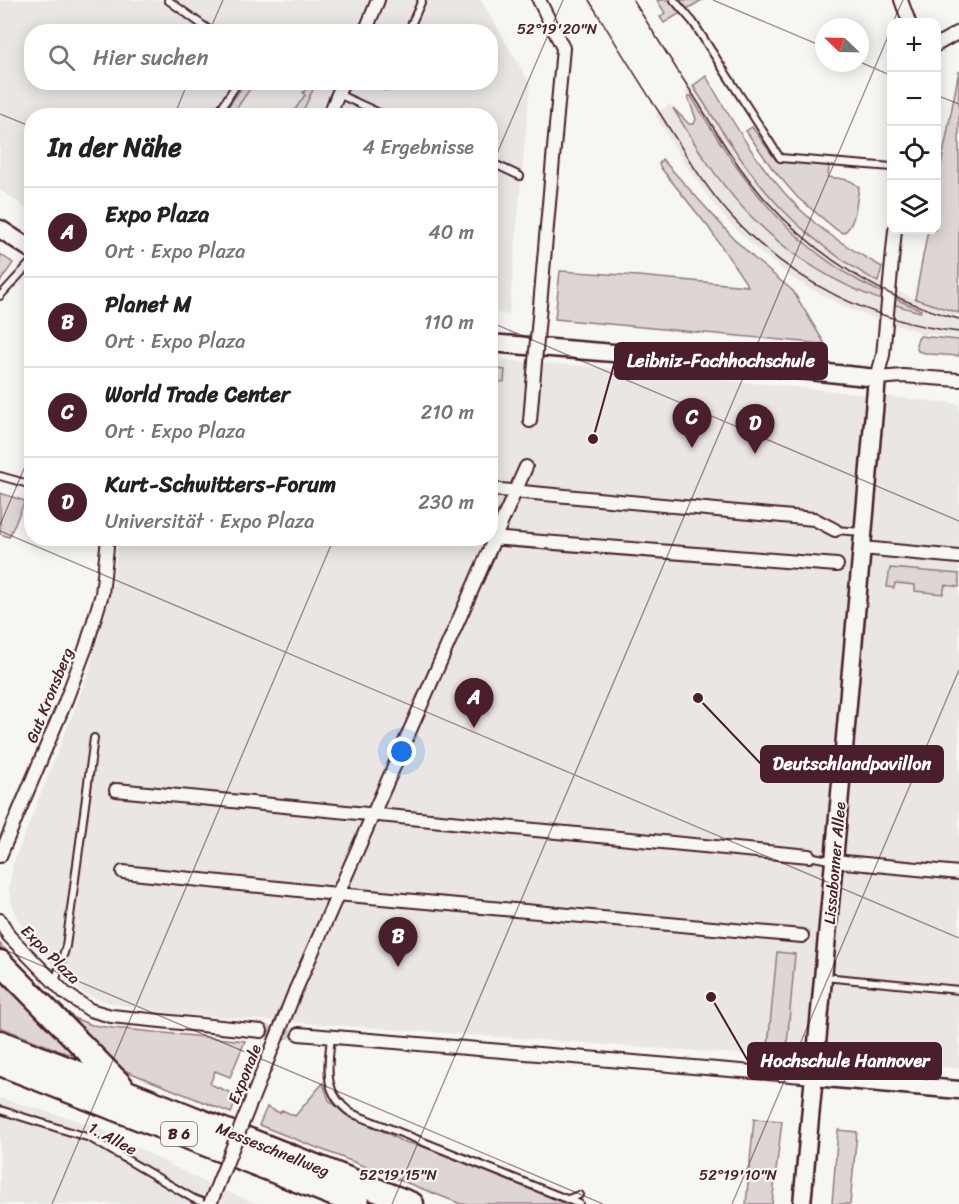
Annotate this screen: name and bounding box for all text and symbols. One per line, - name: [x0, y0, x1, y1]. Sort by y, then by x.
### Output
- text: 52°19'20"N: [517, 16, 598, 42]
- north arrow: [815, 18, 869, 72]
- map controls: [887, 18, 941, 234]
- button: +: [887, 18, 941, 72]
- search box: [24, 24, 498, 90]
- text: Hier suchen: [93, 38, 208, 77]
- icon: search: [45, 41, 78, 74]
- button: −: [887, 72, 941, 126]
- text: In der Nähe: [48, 124, 182, 170]
- button: locate: [887, 126, 941, 180]
- text: 4 Ergebnisse: [363, 130, 474, 165]
- button: layers: [887, 180, 941, 234]
- text: Expo Plaza: [105, 195, 209, 234]
- text: A: [61, 215, 74, 250]
- text: 40 m: [428, 215, 474, 250]
- text: Ort · Expo Plaza: [105, 234, 245, 269]
- text: Planet M: [105, 285, 191, 324]
- text: B: [61, 305, 74, 340]
- text: 110 m: [424, 305, 474, 340]
- text: Ort · Expo Plaza: [105, 324, 245, 359]
- callout: Leibniz-Fachhochschule: [615, 343, 827, 379]
- text: Leibniz-Fachhochschule: [627, 345, 816, 377]
- text: World Trade Center: [105, 375, 290, 414]
- text: C: [61, 395, 74, 430]
- text: 210 m: [421, 395, 474, 430]
- pin: C: [672, 398, 712, 448]
- pin: D: [736, 404, 774, 454]
- text: Ort · Expo Plaza: [105, 414, 245, 449]
- text: Kurt-Schwitters-Forum: [105, 465, 336, 504]
- text: D: [62, 485, 73, 520]
- text: 230 m: [418, 485, 474, 520]
- text: Universität · Expo Plaza: [105, 504, 314, 539]
- street label: Gut Kronsberg: [17, 643, 82, 747]
- pin: A: [454, 678, 494, 728]
- your location: [387, 737, 416, 766]
- callout: Deutschlandpavillon: [761, 746, 943, 782]
- text: Deutschlandpavillon: [773, 748, 931, 780]
- street label: Lissabonner Allee: [815, 800, 854, 925]
- street label: Expo Plaza: [14, 917, 88, 991]
- pin: B: [378, 918, 418, 967]
- street label: Exponale: [219, 1039, 270, 1109]
- callout: Hochschule Hannover: [748, 1043, 941, 1079]
- text: Hochschule Hannover: [760, 1045, 931, 1077]
- street label: 1. Allee: [83, 1113, 142, 1163]
- street label: Messeschnellweg: [212, 1114, 334, 1185]
- road number: B 6: [161, 1122, 197, 1146]
- text: 52°19'15"N: [359, 1162, 437, 1188]
- text: 52°19'10"N: [699, 1162, 778, 1188]

